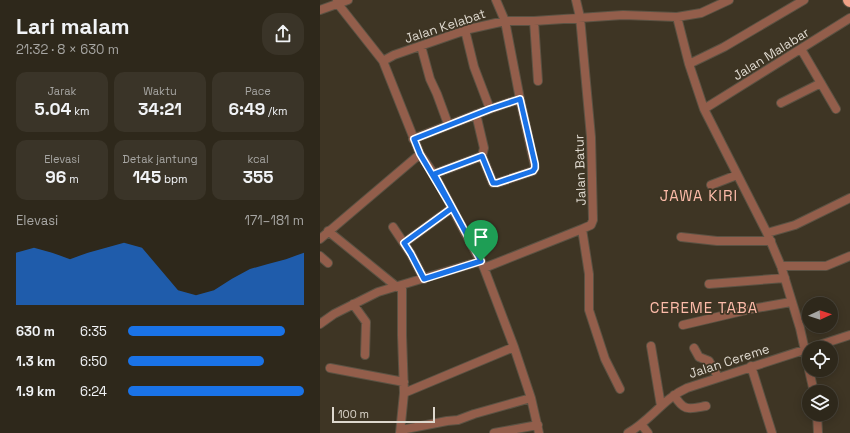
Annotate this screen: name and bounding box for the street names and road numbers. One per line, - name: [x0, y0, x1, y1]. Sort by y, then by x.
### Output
- street label: Jalan Kelabat: [402, 5, 488, 47]
- street label: Jalan Malabar: [730, 24, 812, 84]
- street label: Jalan Batur: [570, 134, 590, 206]
- street label: Jalan Cereme: [686, 340, 772, 382]

